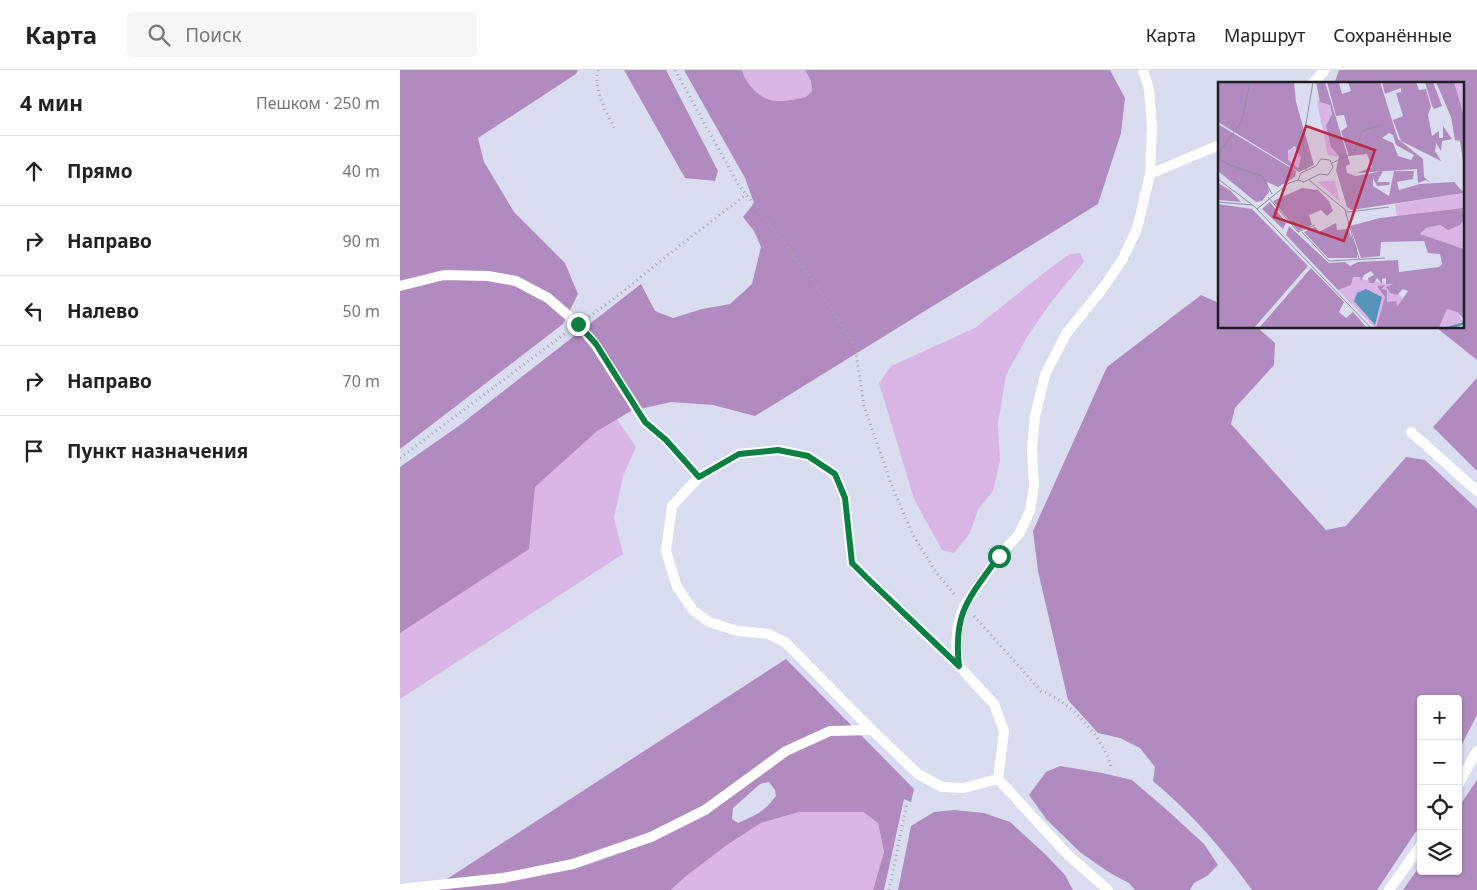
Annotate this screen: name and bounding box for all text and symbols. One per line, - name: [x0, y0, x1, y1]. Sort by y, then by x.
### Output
- search box: [127, 12, 477, 57]
- text: Карта: [25, 18, 97, 51]
- icon: search: [145, 21, 173, 49]
- text: Поиск: [185, 22, 242, 48]
- text: Карта: [1146, 23, 1196, 47]
- text: Маршрут: [1224, 23, 1305, 47]
- text: Сохранённые: [1333, 23, 1452, 47]
- inset map: [1218, 82, 1464, 329]
- text: 4 мин: [20, 89, 83, 117]
- text: Пешком · 250 m: [256, 92, 380, 114]
- icon: ahead: [20, 157, 48, 185]
- text: Прямо: [67, 158, 133, 184]
- text: 40 m: [343, 160, 380, 182]
- icon: right: [20, 227, 48, 255]
- text: Направо: [67, 228, 152, 254]
- text: 90 m: [343, 230, 380, 252]
- icon: left: [20, 297, 48, 325]
- text: Налево: [67, 298, 139, 324]
- text: 50 m: [343, 300, 380, 322]
- route end: [567, 313, 590, 336]
- icon: right: [20, 367, 48, 395]
- text: Направо: [67, 368, 152, 394]
- text: 70 m: [343, 370, 380, 392]
- icon: arrive: [20, 437, 48, 465]
- text: Пункт назначения: [67, 438, 248, 464]
- route start: [988, 545, 1011, 568]
- map controls: [1417, 695, 1462, 875]
- button: +: [1417, 695, 1462, 740]
- button: −: [1417, 740, 1462, 785]
- button: locate: [1417, 785, 1462, 830]
- button: layers: [1417, 830, 1462, 875]

